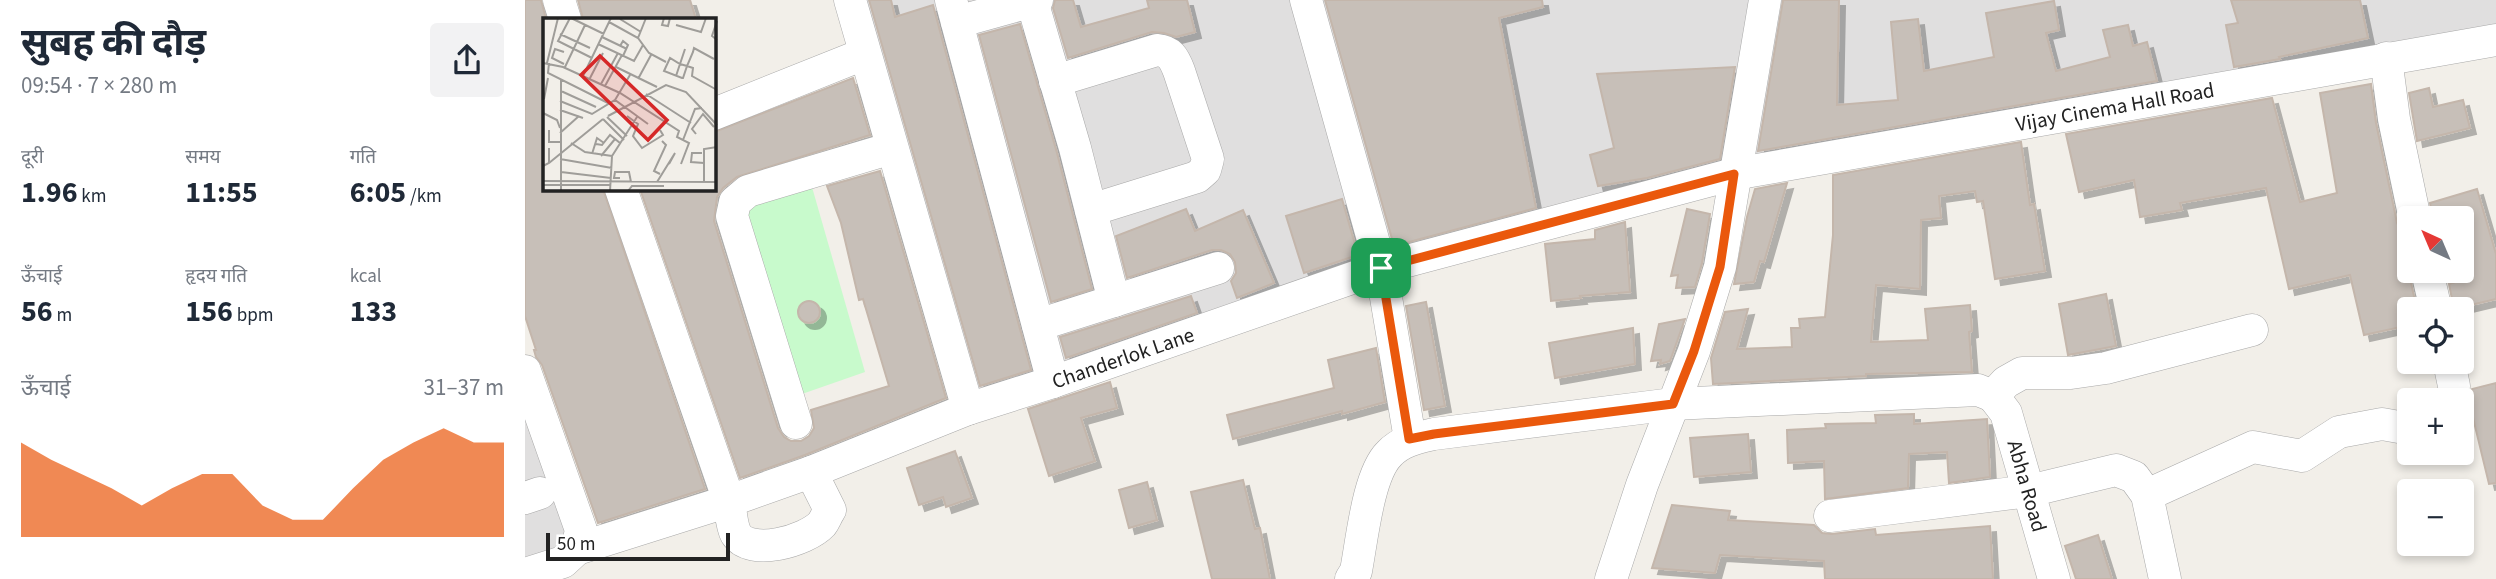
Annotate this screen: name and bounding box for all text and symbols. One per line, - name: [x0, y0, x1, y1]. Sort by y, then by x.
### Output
- text: सुबह की दौड़: [21, 16, 206, 70]
- inset map: [543, 18, 716, 191]
- button: share: [430, 23, 504, 97]
- text: 09:54 · 7 × 280 m: [21, 69, 177, 102]
- street label: Vijay Cinema Hall Road: [2013, 75, 2217, 139]
- text: दूरी: [21, 144, 44, 171]
- text: समय: [185, 144, 221, 171]
- text: गति: [350, 144, 376, 171]
- text: 1.96: [21, 171, 78, 214]
- text: 11:55: [185, 171, 258, 214]
- text: 6:05: [350, 171, 406, 214]
- text: km: [78, 183, 107, 210]
- text: /km: [406, 183, 442, 210]
- north arrow: [2397, 206, 2475, 284]
- map controls: [2397, 206, 2474, 556]
- pin: [1351, 238, 1411, 298]
- icon: arrive: [1362, 249, 1400, 287]
- text: ऊँचाई: [21, 263, 62, 290]
- text: हृदय गति: [185, 263, 247, 290]
- text: kcal: [350, 263, 382, 290]
- text: 56: [21, 290, 53, 333]
- text: 156: [185, 290, 233, 333]
- text: 133: [350, 290, 397, 333]
- button: locate: [2397, 297, 2474, 374]
- text: m: [53, 302, 72, 329]
- text: bpm: [233, 302, 273, 329]
- street label: Chanderlok Lane: [1048, 320, 1198, 396]
- text: ऊँचाई: [21, 371, 71, 404]
- text: 31–37 m: [424, 371, 504, 404]
- button: +: [2397, 388, 2474, 465]
- street label: Abha Road: [2000, 437, 2054, 535]
- button: −: [2397, 479, 2474, 556]
- scale bar: [546, 530, 730, 562]
- text: 50 m: [557, 531, 595, 558]

